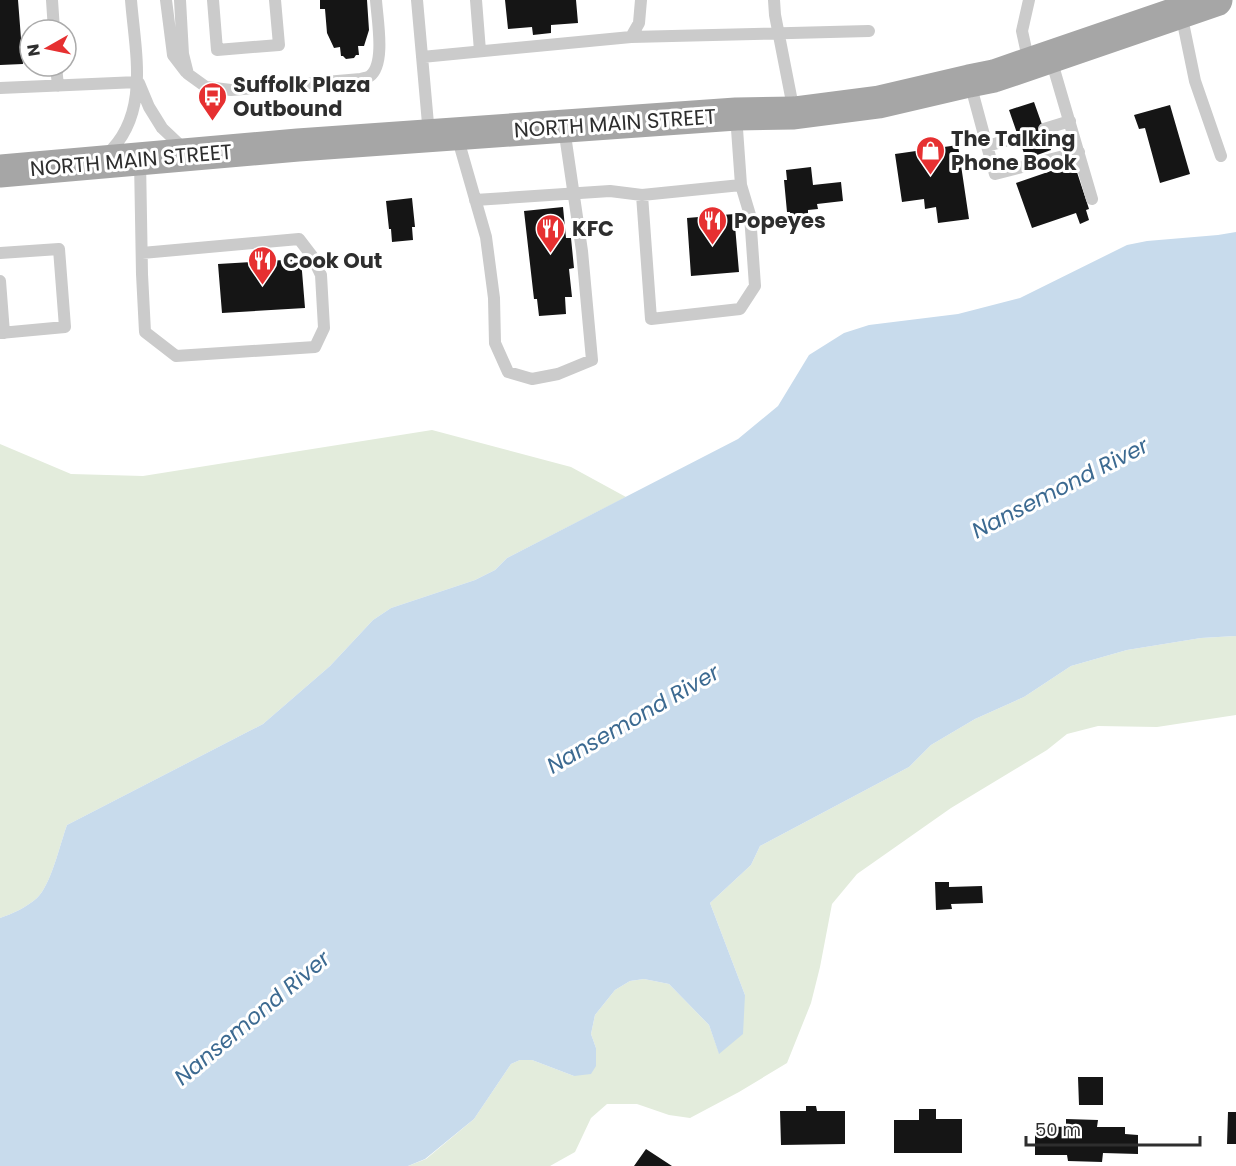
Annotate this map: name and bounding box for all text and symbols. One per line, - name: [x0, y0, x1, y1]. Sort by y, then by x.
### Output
- north arrow: [18, 18, 78, 78]
- text: N: [21, 43, 46, 58]
- place label: Suffolk Plaza Outbound: [233, 70, 370, 123]
- bus stop icon: Suffolk Plaza Outbound: [196, 80, 228, 122]
- street label: NORTH MAIN STREET: [513, 101, 717, 145]
- place label: The Talking Phone Book: [951, 124, 1077, 177]
- shop icon: The Talking Phone Book: [914, 134, 946, 176]
- street label: NORTH MAIN STREET: [29, 137, 233, 183]
- restaurant icon: Popeyes: [697, 204, 729, 246]
- place label: Popeyes: [734, 206, 826, 235]
- restaurant icon: KFC: [535, 212, 567, 254]
- place label: KFC: [572, 214, 614, 243]
- restaurant icon: Cook Out: [246, 244, 278, 286]
- place label: Cook Out: [283, 246, 382, 275]
- water label: Nansemond River: [966, 430, 1155, 546]
- water label: Nansemond River: [541, 656, 726, 781]
- water label: Nansemond River: [167, 943, 337, 1092]
- scale bar: [1026, 1109, 1200, 1147]
- text: 50 m: [1035, 1117, 1081, 1142]

